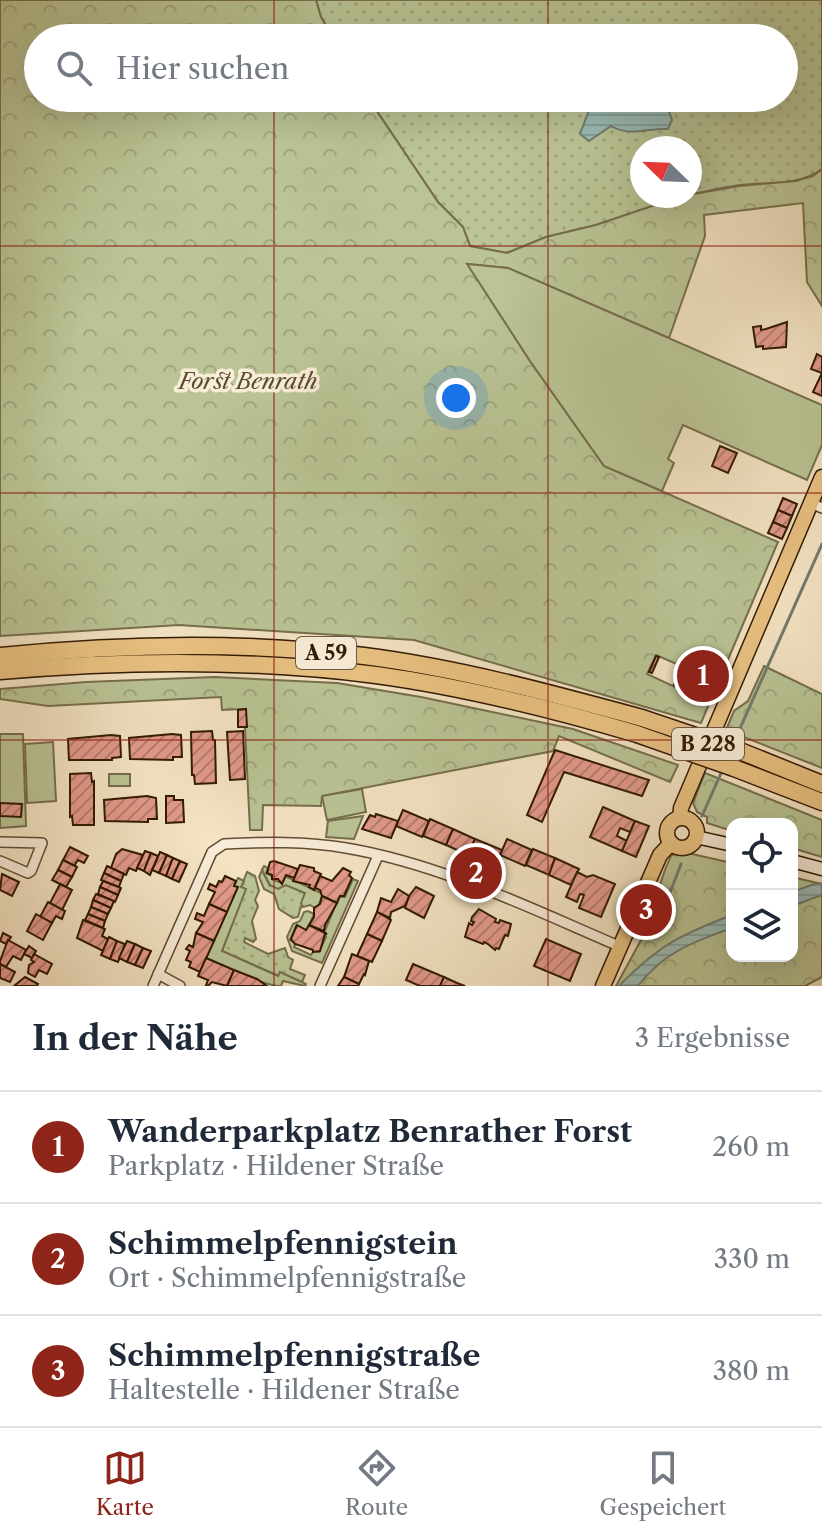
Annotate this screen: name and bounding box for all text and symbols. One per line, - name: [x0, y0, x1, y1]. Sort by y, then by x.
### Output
- search box: [24, 24, 798, 112]
- icon: search: [52, 46, 96, 90]
- text: Hier suchen: [116, 50, 289, 87]
- north arrow: [630, 136, 702, 208]
- park label: Forst Benrath: [177, 368, 317, 395]
- your location: [436, 378, 476, 418]
- road number: A 59: [296, 637, 356, 669]
- pin: 1: [677, 646, 729, 706]
- road number: B 228: [672, 728, 744, 760]
- map controls: [726, 818, 798, 962]
- button: locate: [726, 818, 798, 890]
- pin: 2: [450, 843, 502, 903]
- pin: 3: [620, 880, 672, 940]
- button: layers: [726, 890, 798, 962]
- text: In der Nähe: [32, 1017, 238, 1059]
- text: 3 Ergebnisse: [635, 1022, 790, 1054]
- text: Wanderparkplatz Benrather Forst: [108, 1113, 632, 1150]
- text: 1: [52, 1131, 64, 1163]
- text: 260 m: [712, 1131, 790, 1163]
- text: Parkplatz · Hildener Straße: [108, 1150, 444, 1182]
- text: Schimmelpfennigstein: [108, 1225, 458, 1262]
- text: 2: [50, 1243, 66, 1275]
- text: 330 m: [714, 1243, 790, 1275]
- text: Ort · Schimmelpfennigstraße: [108, 1262, 466, 1294]
- text: Schimmelpfennigstraße: [108, 1337, 481, 1374]
- text: 3: [51, 1355, 65, 1387]
- text: 380 m: [713, 1355, 790, 1387]
- text: Haltestelle · Hildener Straße: [108, 1374, 460, 1406]
- tab: Karte: [96, 1446, 154, 1521]
- tab: Route: [345, 1446, 408, 1521]
- tab: Gespeichert: [599, 1446, 726, 1521]

